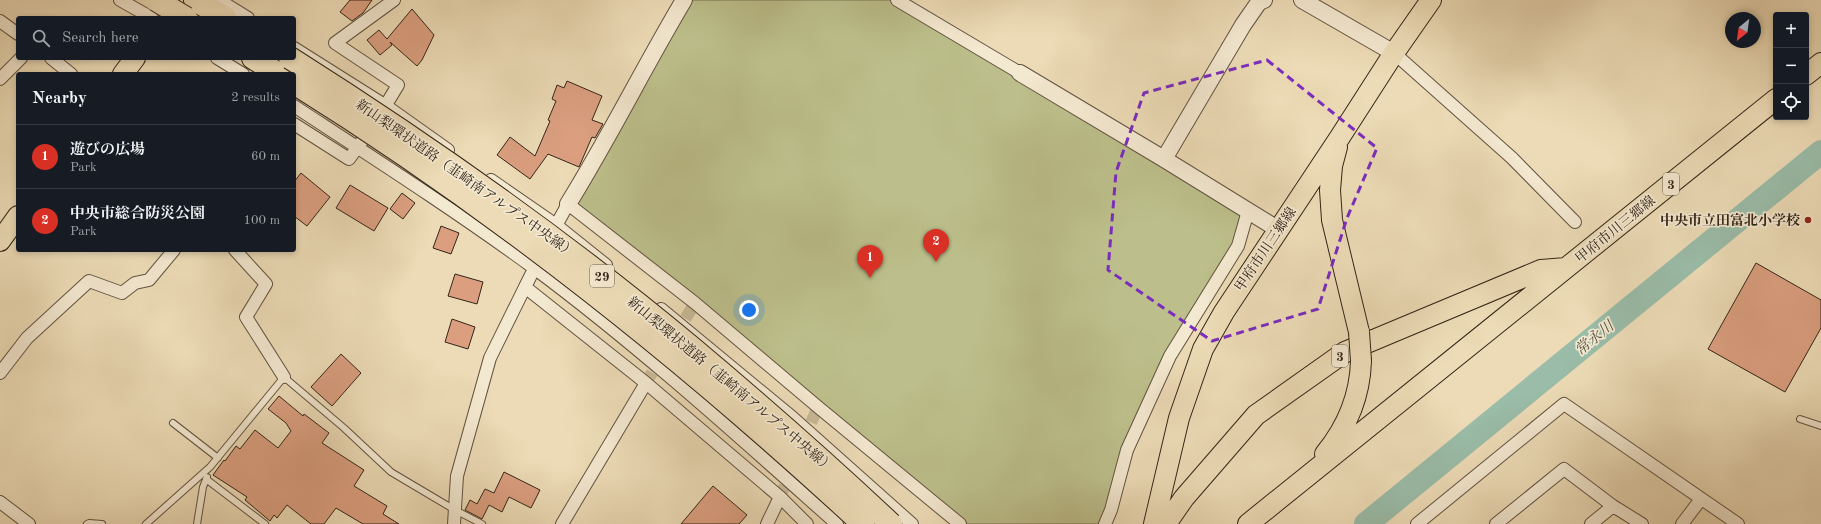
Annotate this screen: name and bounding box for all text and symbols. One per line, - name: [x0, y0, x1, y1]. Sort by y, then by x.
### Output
- north arrow: [1725, 12, 1761, 48]
- map controls: [1773, 12, 1809, 120]
- button: +: [1773, 12, 1809, 48]
- search box: [16, 16, 296, 60]
- icon: search: [30, 27, 52, 49]
- text: Search here: [62, 31, 139, 46]
- button: −: [1773, 48, 1809, 84]
- button: locate: [1773, 84, 1809, 120]
- text: Nearby: [32, 90, 87, 107]
- text: 2 results: [231, 91, 280, 104]
- street label: 新山梨環状道路（韮崎南アルプス中央線）: [353, 96, 579, 261]
- text: 遊びの広場: [70, 143, 145, 158]
- text: 1: [41, 150, 49, 163]
- text: 60 m: [251, 150, 280, 163]
- text: Park: [70, 161, 97, 174]
- road number: 3: [1663, 173, 1679, 195]
- street label: 甲府市川三郷線: [1573, 193, 1658, 266]
- street label: 甲府市川三郷線: [1232, 204, 1299, 294]
- text: 中央市総合防災公園: [70, 207, 205, 222]
- place label: 中央市立田富北小学校: [1660, 213, 1800, 228]
- text: 2: [41, 214, 49, 227]
- text: 100 m: [243, 214, 280, 227]
- marker: 中央市立田富北小学校: [1803, 215, 1813, 225]
- text: Park: [70, 225, 97, 238]
- pin: 2: [923, 229, 949, 262]
- pin: 1: [857, 245, 883, 278]
- road number: 29: [590, 265, 614, 287]
- street label: 新山梨環状道路（韮崎南アルプス中央線）: [624, 294, 837, 475]
- your location: [739, 300, 759, 320]
- water label: 常永川: [1571, 316, 1619, 359]
- road number: 3: [1332, 345, 1348, 367]

